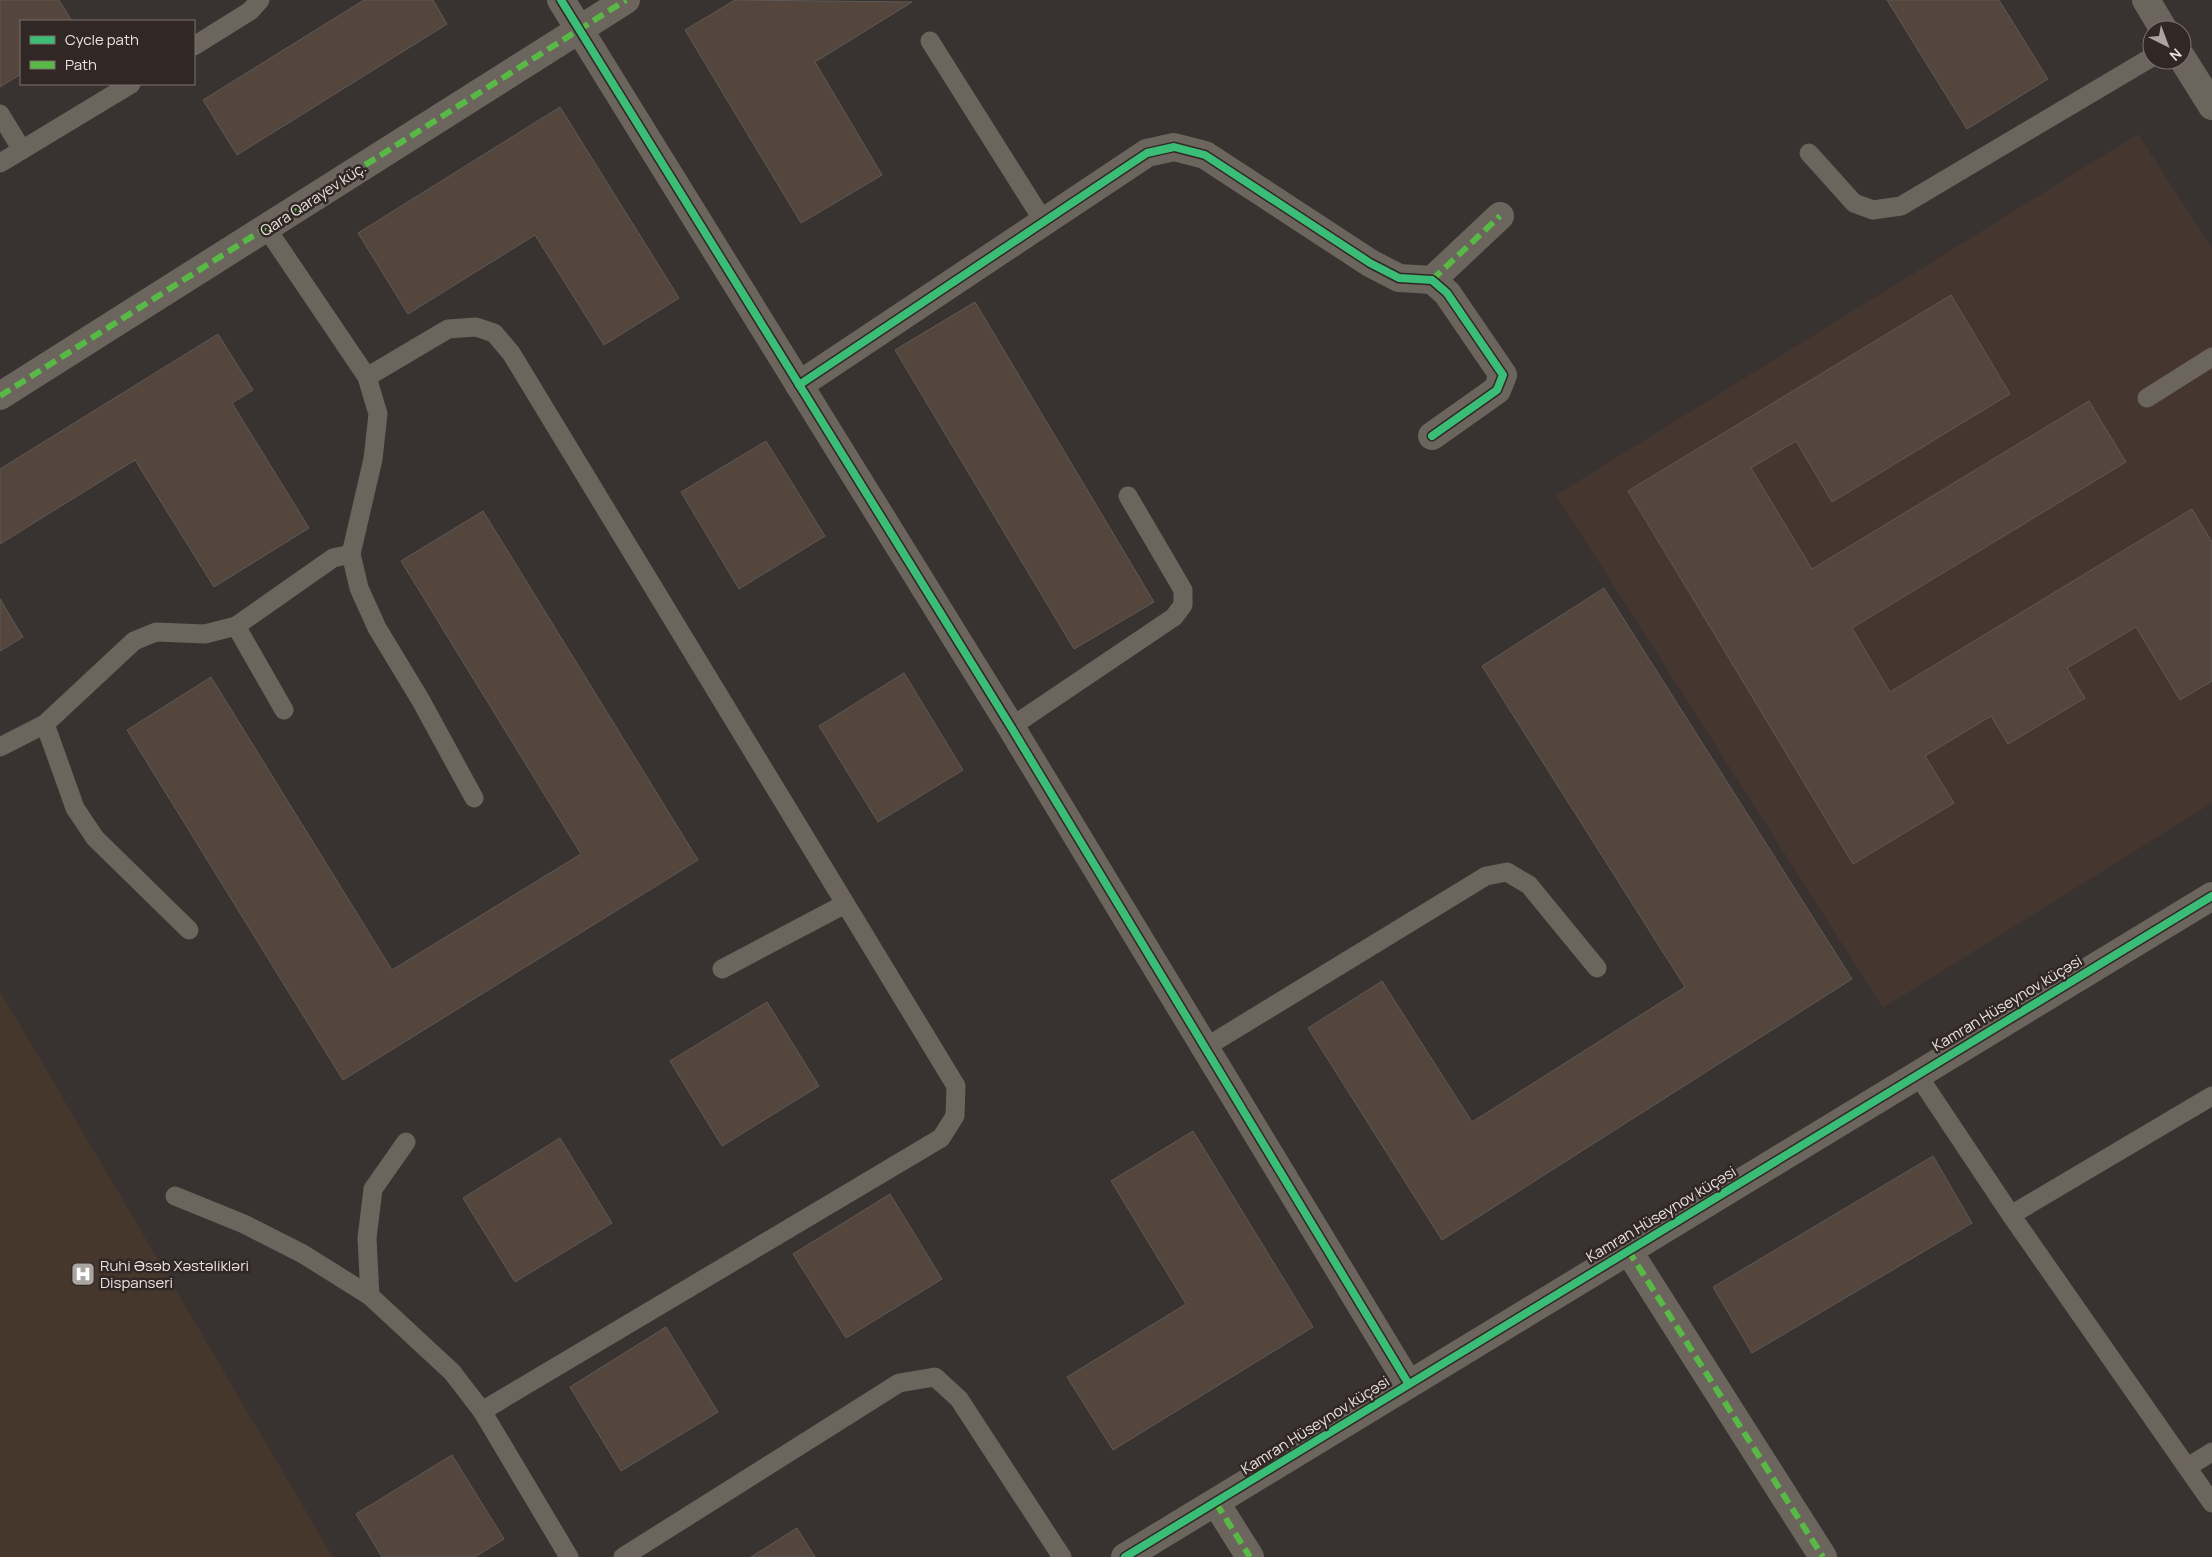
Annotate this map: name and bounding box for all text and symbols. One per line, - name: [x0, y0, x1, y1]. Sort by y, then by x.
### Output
- legend: [20, 20, 195, 85]
- north arrow: [2142, 20, 2192, 70]
- text: Cycle path: [65, 29, 139, 50]
- text: N: [2166, 45, 2186, 65]
- text: Path: [65, 54, 97, 75]
- street label: Qara Qarayev küç.: [256, 157, 370, 241]
- street label: Kamran Hüseynov küçəsi: [1928, 950, 2086, 1056]
- street label: Kamran Hüseynov küçəsi: [1582, 1161, 1740, 1267]
- place label: Ruhi Əsəb Xəstəlikləri Dispanseri: [100, 1255, 249, 1293]
- hospital icon: Ruhi Əsəb Xəstəlikləri Dispanseri: [70, 1261, 96, 1287]
- street label: Kamran Hüseynov küçəsi: [1237, 1371, 1393, 1479]

